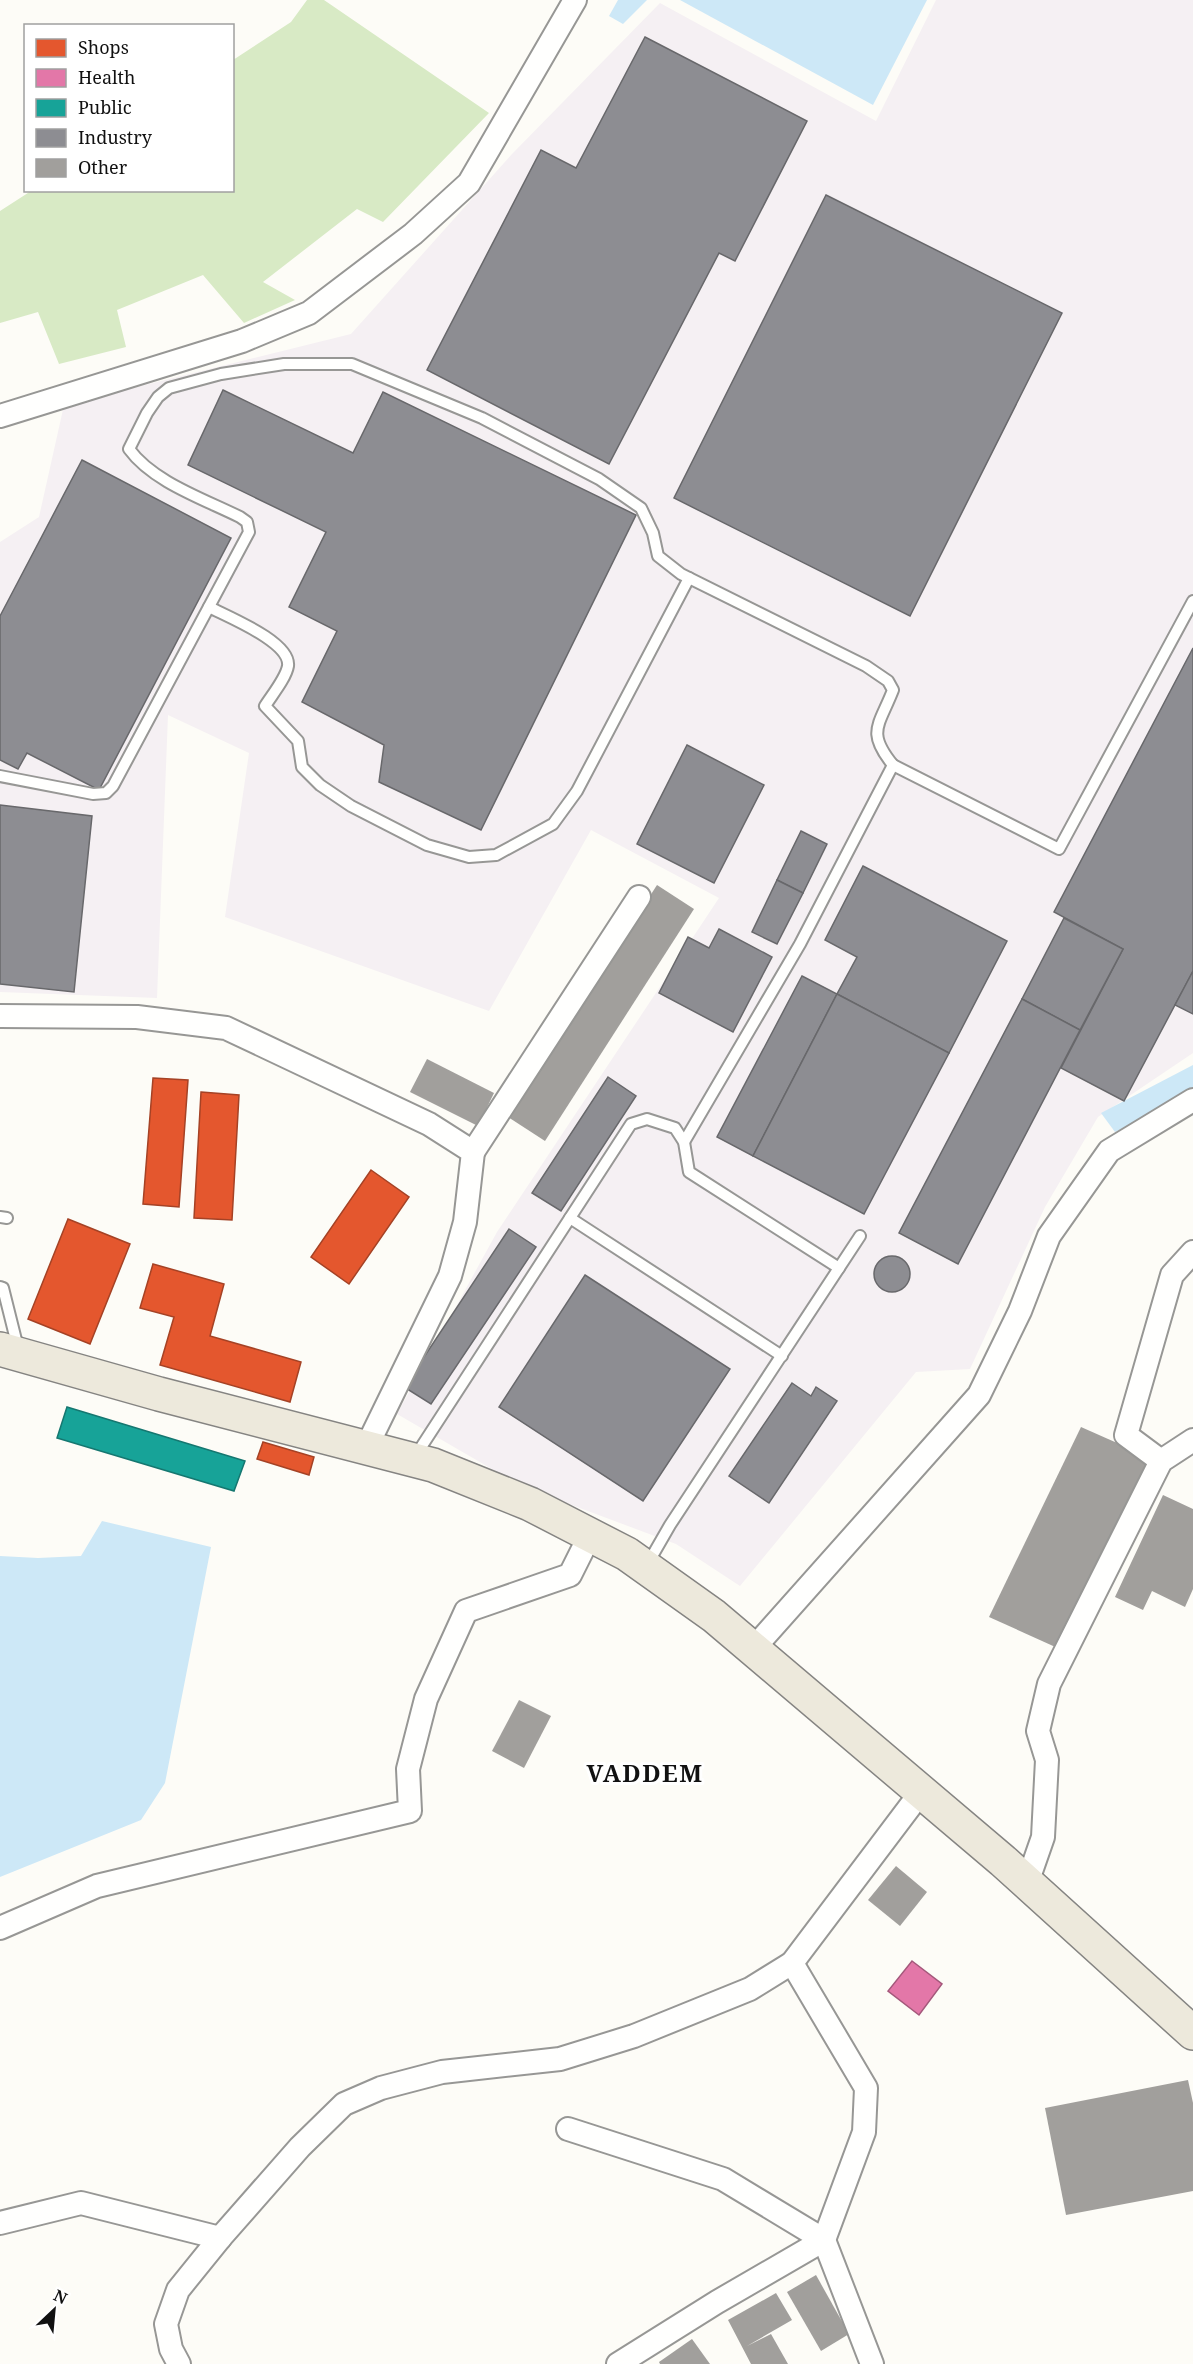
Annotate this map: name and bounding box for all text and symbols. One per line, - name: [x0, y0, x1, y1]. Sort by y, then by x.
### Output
- legend: [24, 24, 234, 192]
- text: Shops: [78, 35, 129, 59]
- text: Health: [78, 65, 135, 89]
- text: Public: [78, 95, 132, 119]
- text: Industry: [78, 125, 153, 149]
- text: Other: [78, 155, 128, 179]
- district label: VADDEM: [586, 1756, 704, 1789]
- north arrow: [24, 2280, 84, 2340]
- text: N: [50, 2284, 71, 2309]

